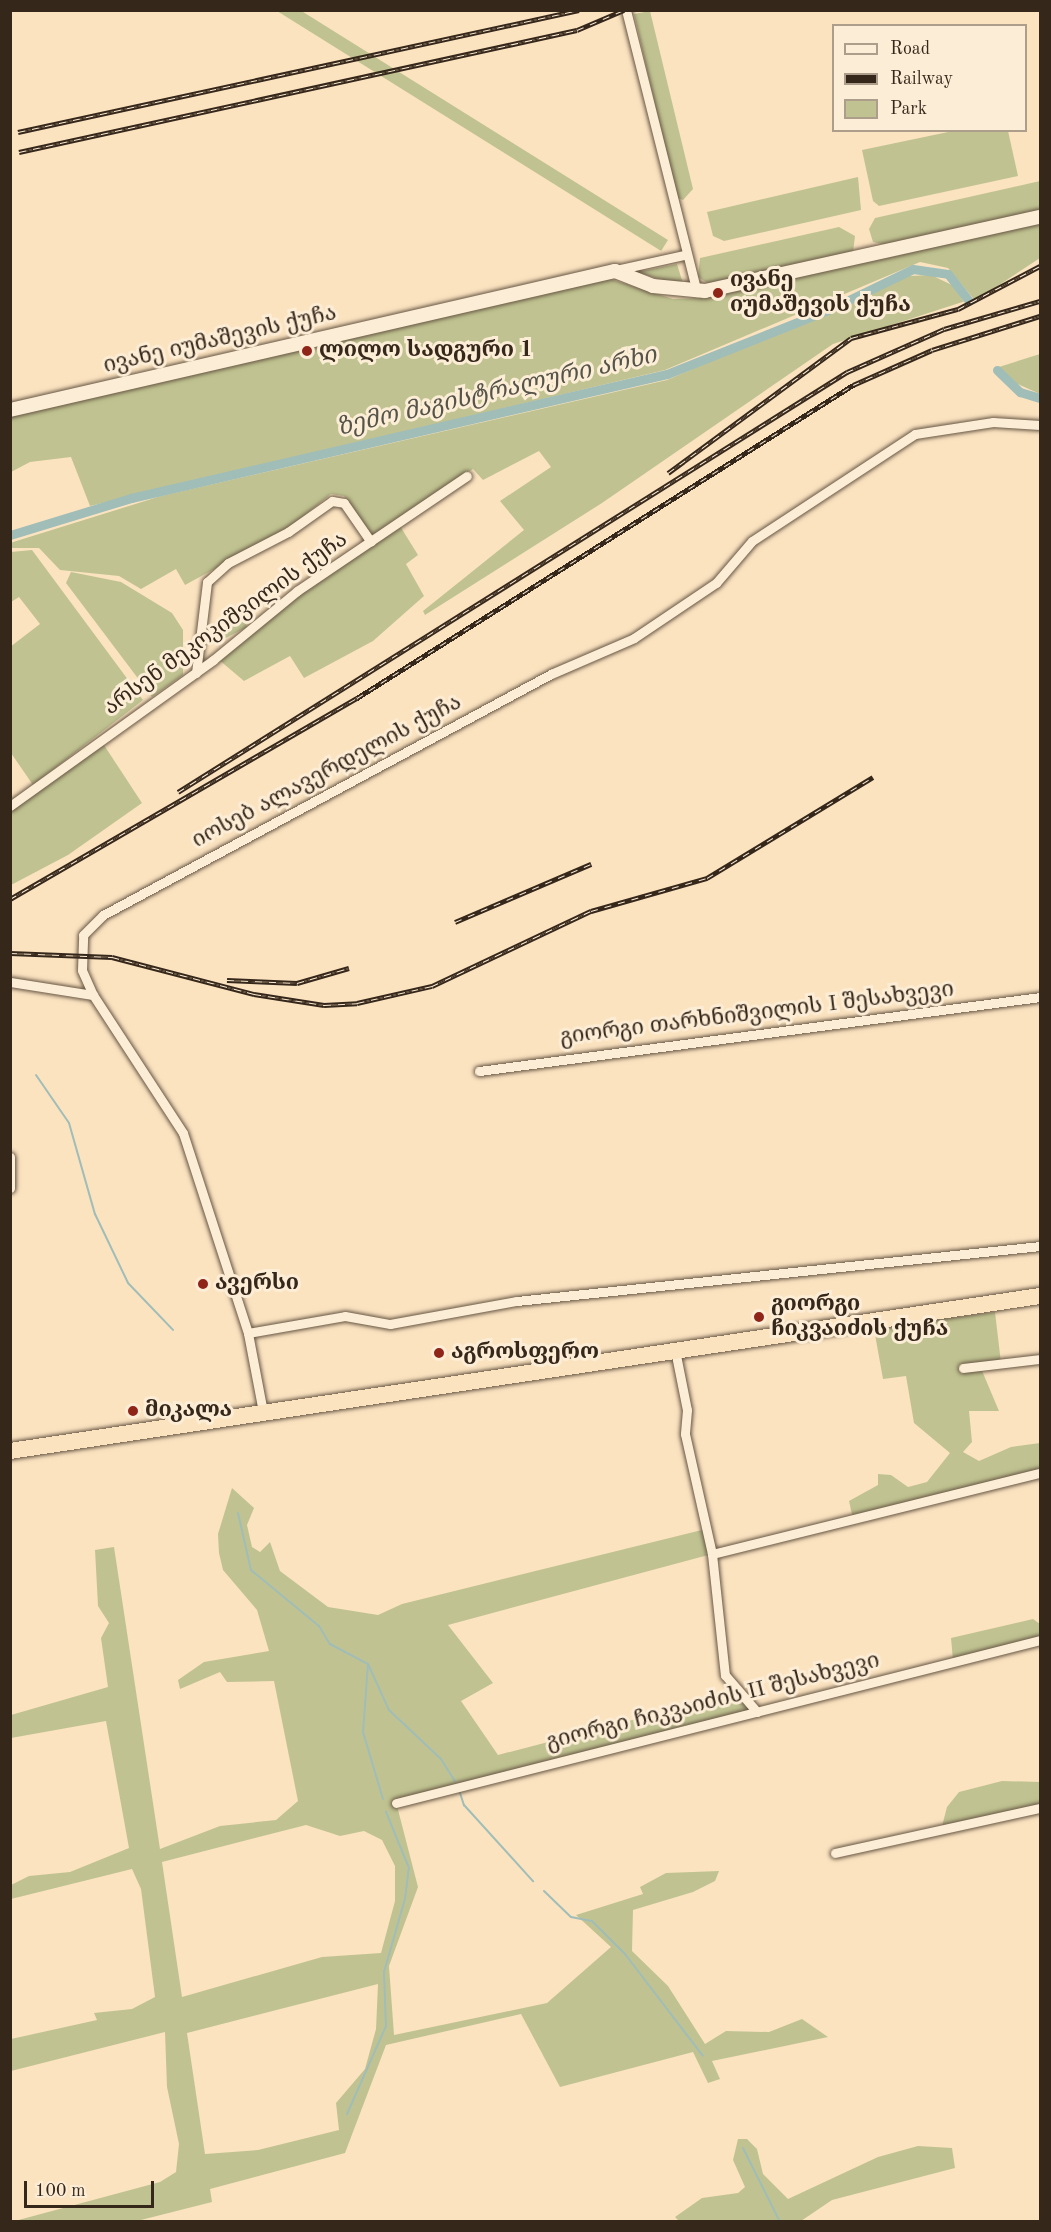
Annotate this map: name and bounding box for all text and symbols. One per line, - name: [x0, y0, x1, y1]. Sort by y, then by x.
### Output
- legend: [832, 24, 1027, 132]
- text: Road: [890, 40, 930, 58]
- text: Railway: [890, 70, 953, 88]
- text: Park: [890, 100, 927, 118]
- place label: ივანე იუმაშევის ქუჩა: [730, 267, 911, 318]
- marker: ივანე იუმაშევის ქუჩა: [711, 286, 725, 300]
- street label: ივანე იუმაშევის ქუჩა: [101, 300, 339, 380]
- place label: ლილო სადგური 1: [319, 338, 533, 364]
- water label: ზემო მაგისტრალური არხი: [334, 342, 660, 444]
- marker: ლილო სადგური 1: [300, 344, 314, 358]
- street label: არსენ მეკოკიშვილის ქუჩა: [99, 527, 353, 721]
- street label: იოსებ ალავერდელის ქუჩა: [188, 690, 466, 854]
- street label: გიორგი თარხნიშვილის I შესახვევი: [559, 977, 955, 1051]
- place label: ავერსი: [215, 1271, 299, 1297]
- marker: ავერსი: [196, 1277, 210, 1291]
- place label: გიორგი ჩიკვაიძის ქუჩა: [771, 1291, 948, 1342]
- marker: გიორგი ჩიკვაიძის ქუჩა: [752, 1310, 766, 1324]
- place label: აგროსფერო: [451, 1340, 599, 1366]
- marker: აგროსფერო: [432, 1346, 446, 1360]
- place label: მიკალა: [145, 1398, 232, 1424]
- marker: მიკალა: [126, 1404, 140, 1418]
- street label: გიორგი ჩიკვაიძის II შესახვევი: [544, 1648, 882, 1756]
- scale bar: [27, 2169, 158, 2207]
- text: 100 m: [35, 2182, 86, 2200]

